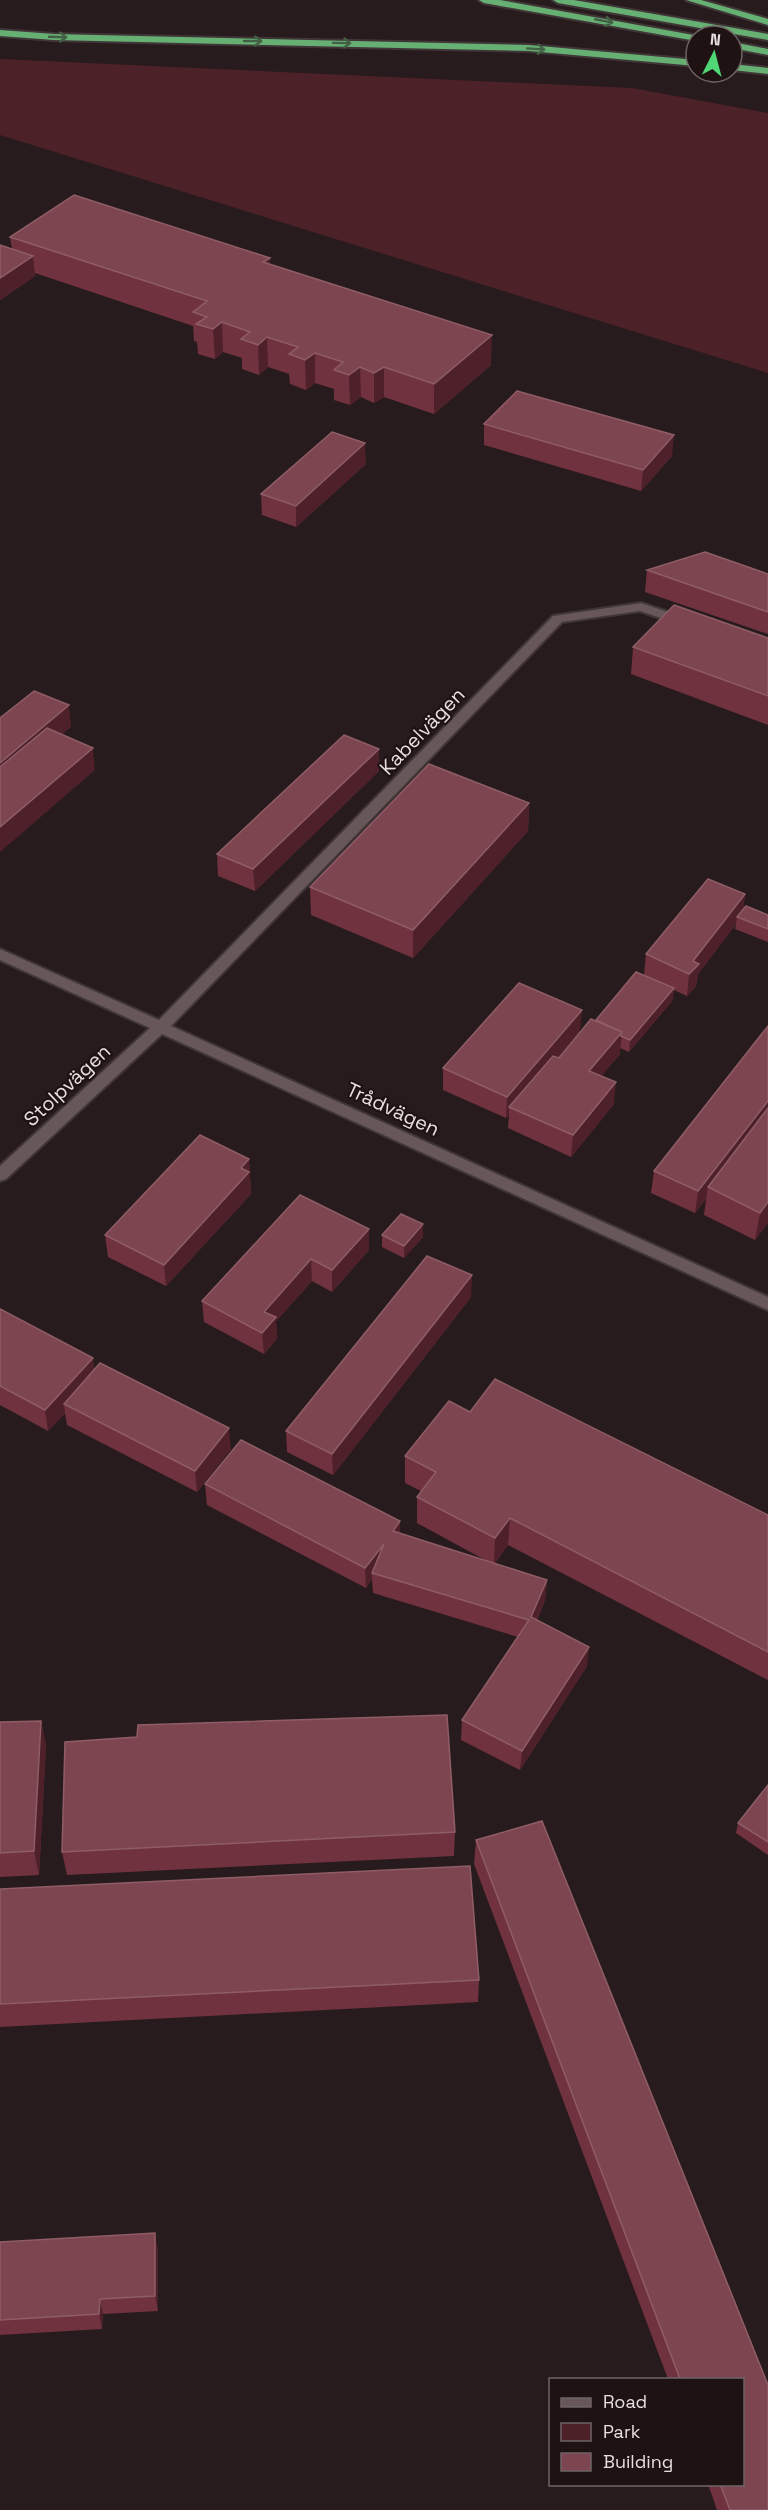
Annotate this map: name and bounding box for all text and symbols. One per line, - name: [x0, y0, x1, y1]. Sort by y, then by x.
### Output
- one-way arrow: [593, 16, 613, 27]
- north arrow: [684, 24, 744, 84]
- text: N: [709, 29, 722, 51]
- one-way arrow: [48, 32, 68, 43]
- one-way arrow: [243, 35, 263, 47]
- one-way arrow: [331, 37, 351, 48]
- one-way arrow: [526, 43, 546, 54]
- street label: Kabelvägen: [374, 682, 470, 780]
- street label: Stolpvägen: [18, 1038, 116, 1132]
- street label: Trådvägen: [342, 1076, 444, 1142]
- legend: [549, 2378, 744, 2486]
- text: Road: [603, 2390, 647, 2413]
- text: Park: [603, 2420, 641, 2443]
- text: Building: [603, 2450, 673, 2473]

